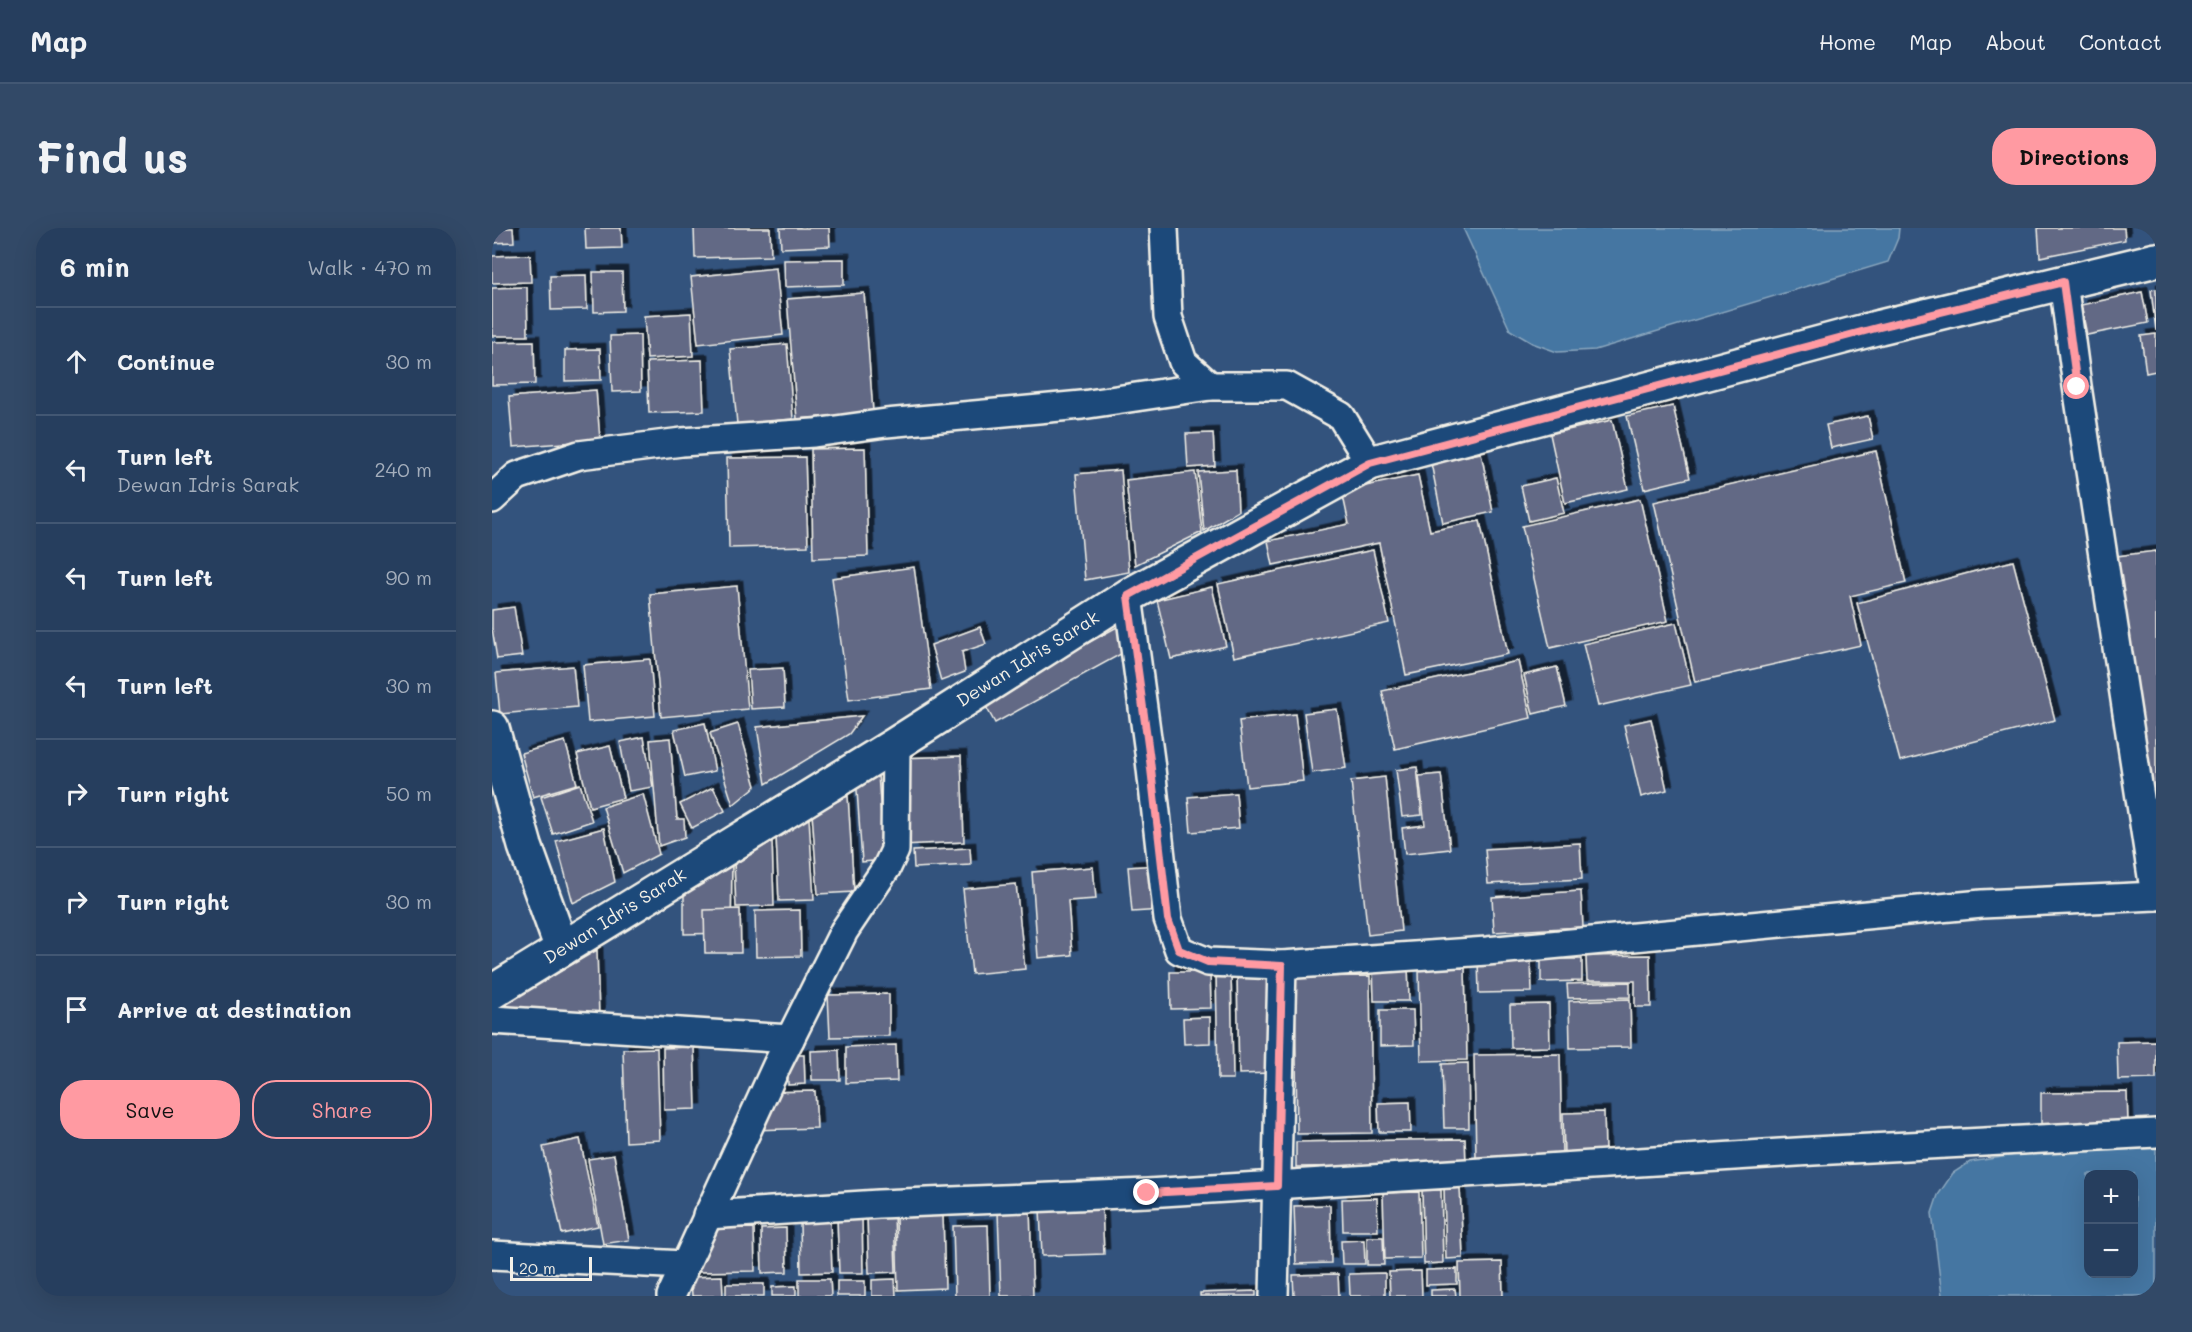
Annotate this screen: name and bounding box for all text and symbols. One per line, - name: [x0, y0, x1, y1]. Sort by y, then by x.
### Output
- text: Map: [30, 23, 87, 59]
- text: Home: [1819, 28, 1876, 55]
- text: Map: [1909, 28, 1952, 55]
- text: About: [1985, 28, 2046, 55]
- text: Contact: [2079, 28, 2162, 55]
- button: Directions: [1992, 128, 2156, 185]
- text: Find us: [36, 129, 188, 184]
- text: 6 min: [60, 250, 129, 284]
- text: Walk · 470 m: [307, 254, 432, 280]
- icon: ahead: [60, 345, 93, 378]
- text: Continue: [117, 347, 215, 376]
- text: 30 m: [386, 348, 432, 374]
- route start: [2063, 373, 2089, 399]
- text: Turn left: [117, 442, 213, 471]
- icon: left: [60, 453, 93, 486]
- text: 240 m: [374, 456, 432, 482]
- text: Dewan Idris Sarak: [117, 471, 299, 497]
- icon: left: [60, 561, 93, 594]
- text: Turn left: [117, 563, 213, 592]
- text: 90 m: [386, 564, 432, 590]
- street label: Dewan Idris Sarak: [952, 605, 1103, 712]
- icon: left: [60, 669, 93, 702]
- text: Turn left: [117, 671, 213, 700]
- text: 30 m: [386, 672, 432, 698]
- icon: right: [60, 777, 93, 810]
- text: Turn right: [117, 779, 229, 808]
- text: 50 m: [386, 780, 432, 806]
- street label: Dewan Idris Sarak: [539, 862, 690, 969]
- icon: right: [60, 885, 93, 918]
- text: Turn right: [117, 887, 229, 916]
- text: 30 m: [386, 888, 432, 914]
- icon: arrive: [60, 993, 93, 1026]
- text: Arrive at destination: [117, 995, 352, 1024]
- button: Save: [60, 1080, 240, 1139]
- button: Share: [252, 1080, 432, 1139]
- map controls: [2084, 1170, 2138, 1278]
- button: +: [2084, 1170, 2138, 1224]
- route end: [1133, 1179, 1159, 1205]
- button: −: [2084, 1224, 2138, 1278]
- scale bar: [510, 1254, 592, 1282]
- text: 20 m: [519, 1257, 556, 1278]

